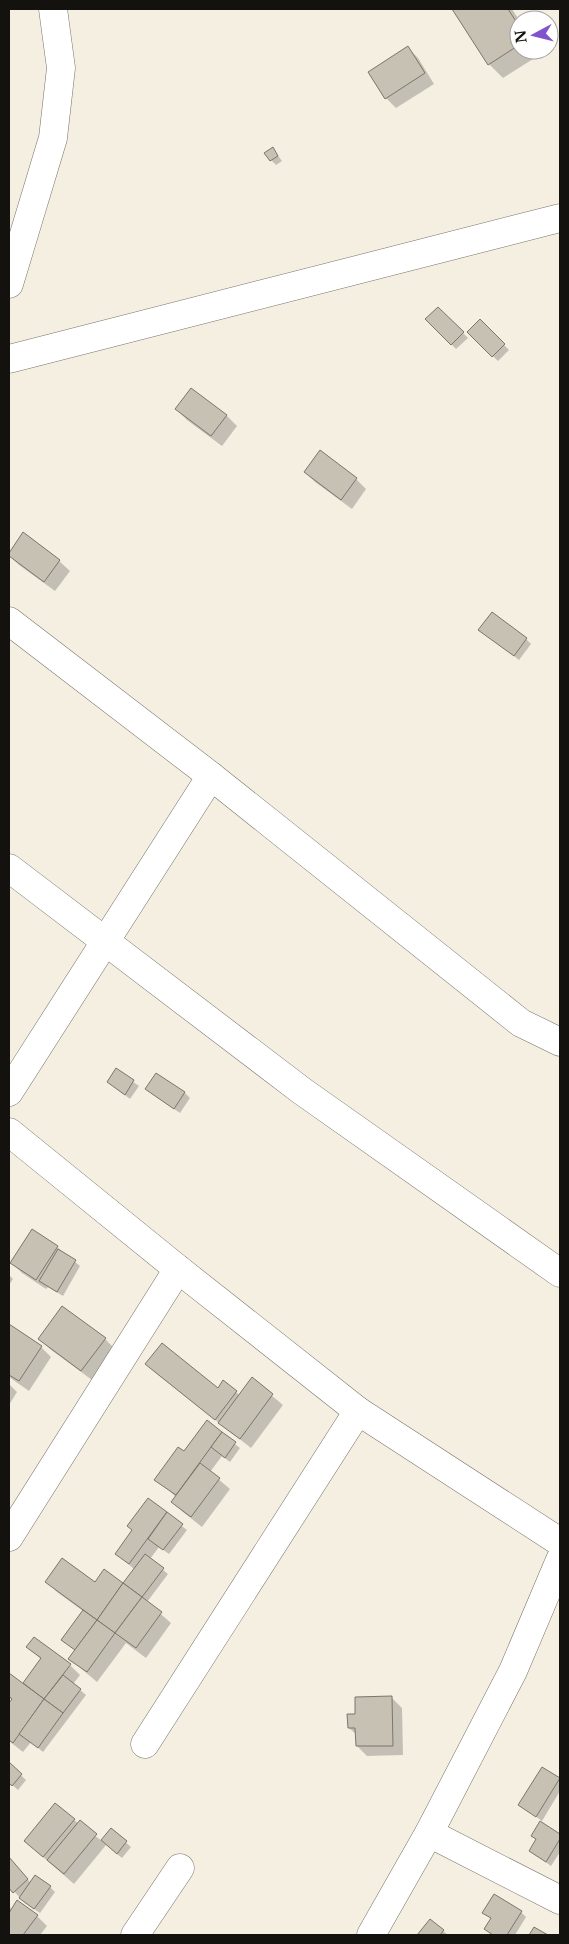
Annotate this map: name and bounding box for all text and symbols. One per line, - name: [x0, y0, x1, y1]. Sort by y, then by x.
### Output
- north arrow: [509, 10, 559, 60]
- text: N: [511, 29, 531, 44]

